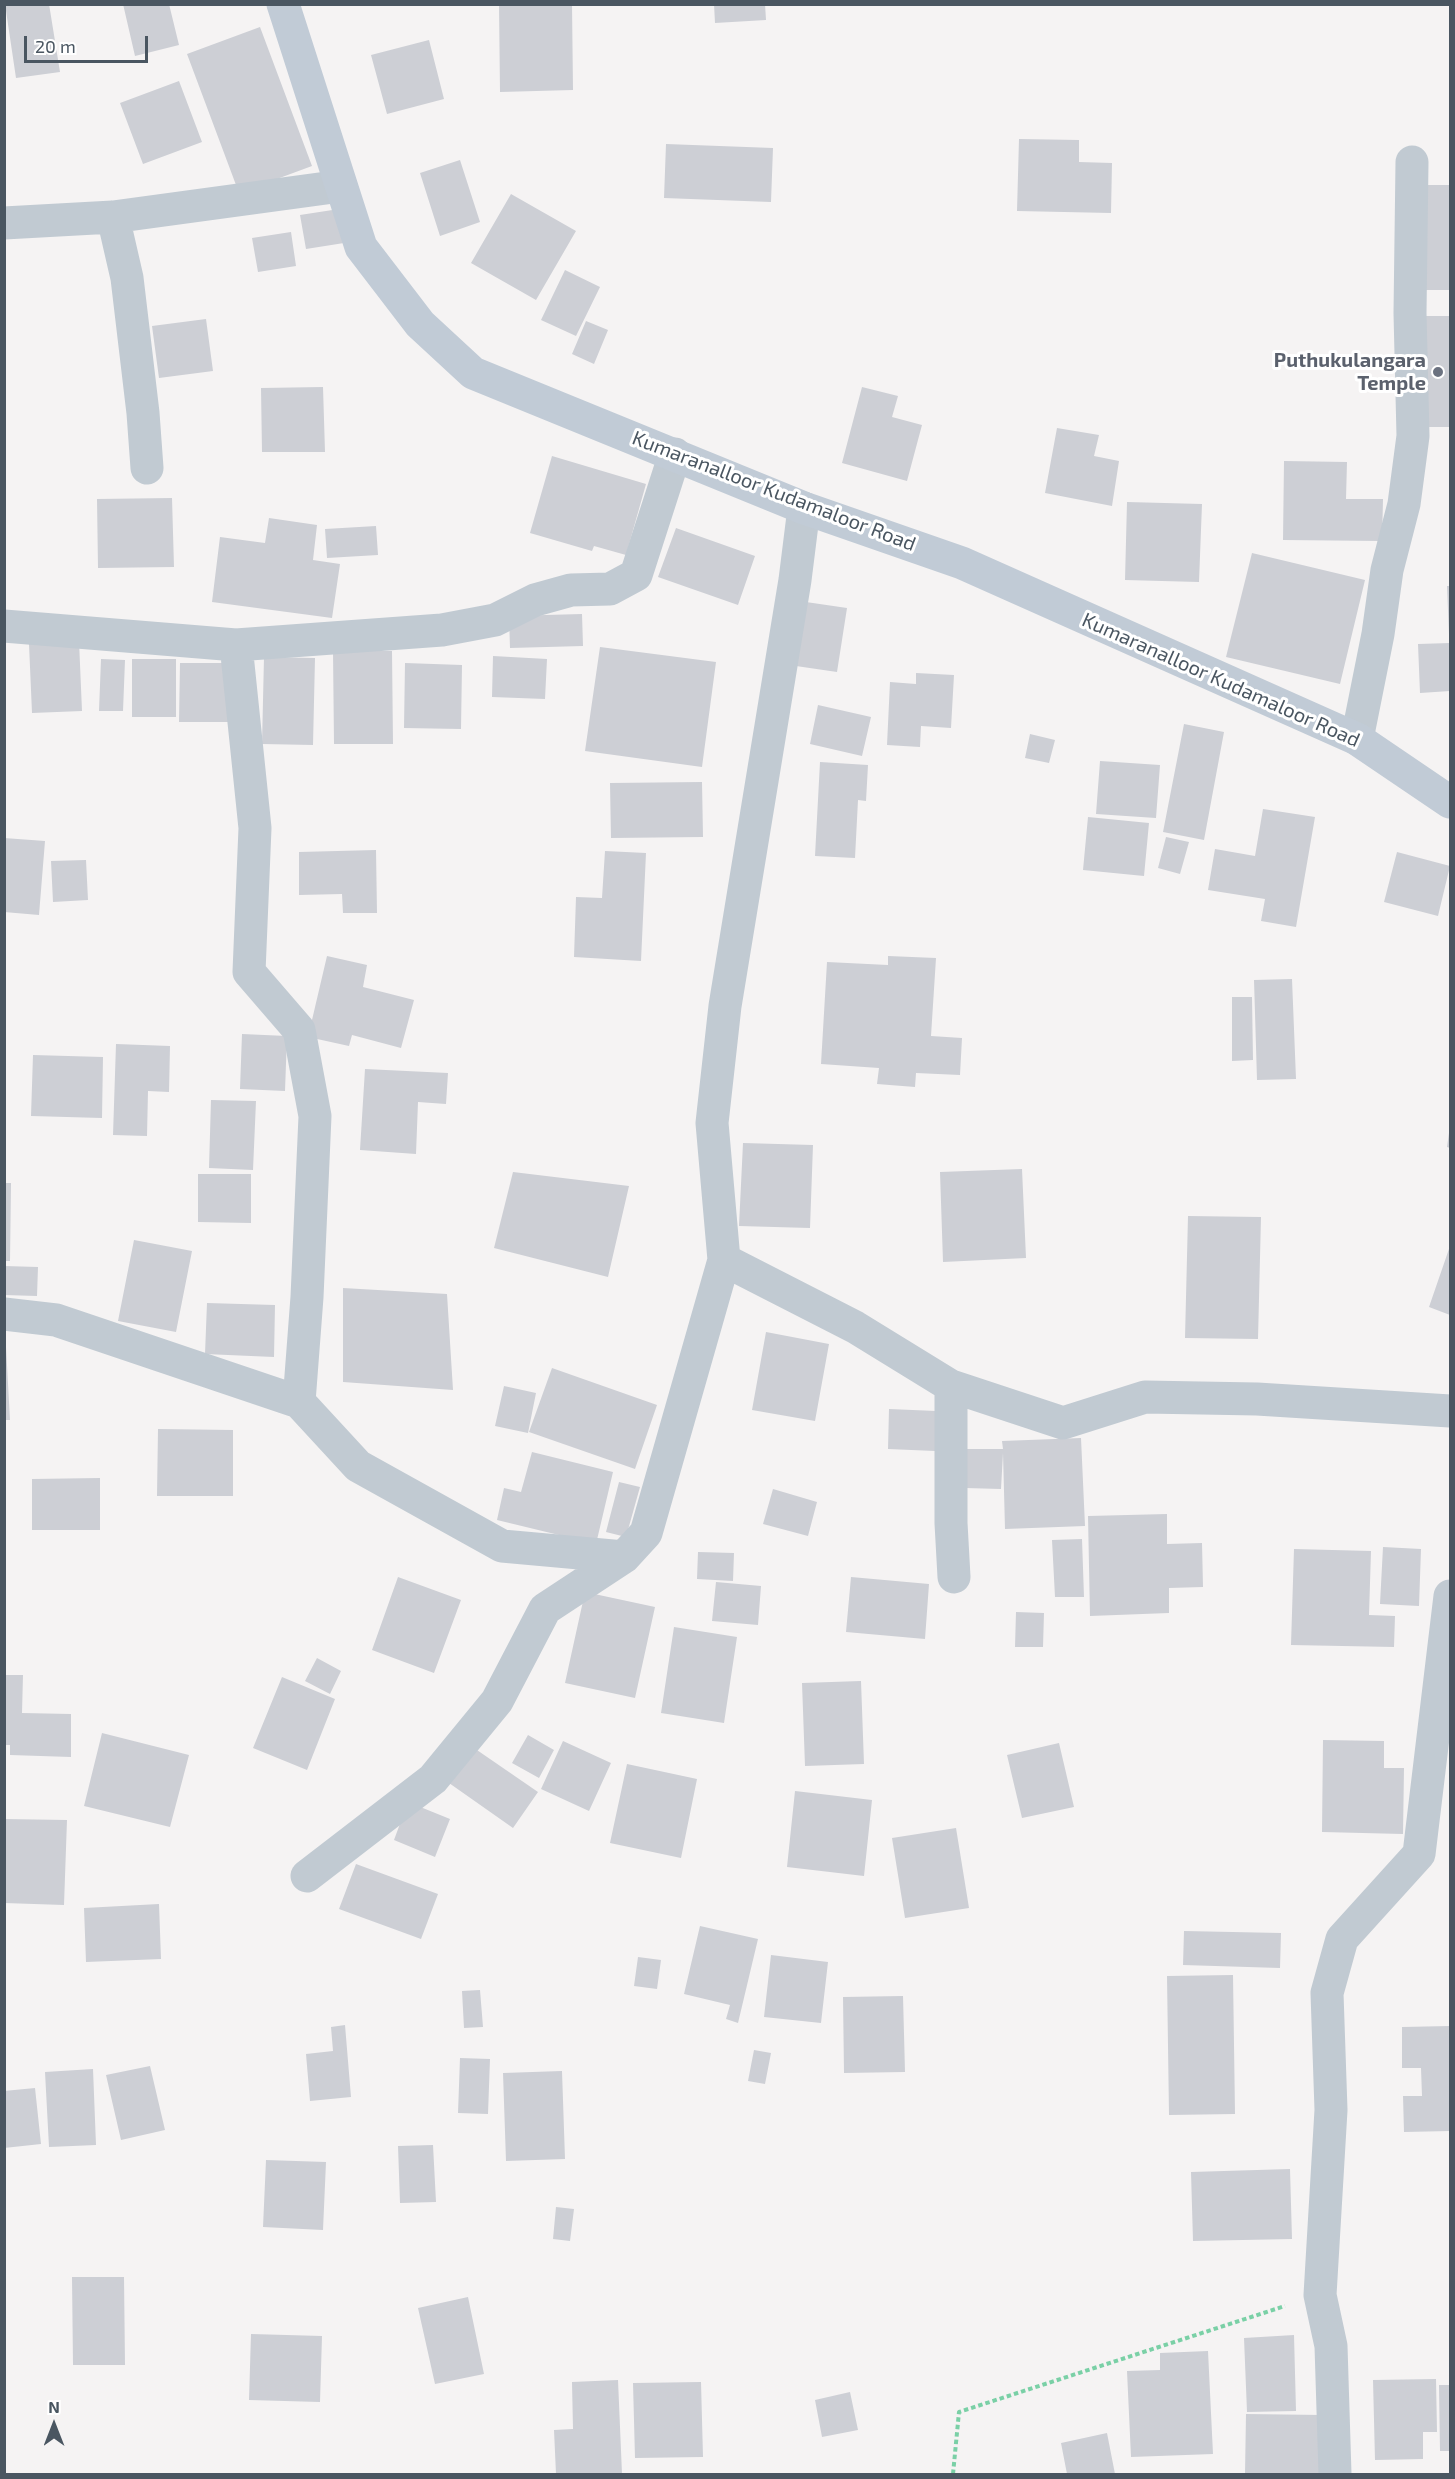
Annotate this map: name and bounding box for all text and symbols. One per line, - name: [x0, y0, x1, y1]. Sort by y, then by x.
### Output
- scale bar: [27, 24, 152, 62]
- text: 20 m: [35, 35, 76, 57]
- place label: Puthukulangara Temple: [1274, 348, 1426, 395]
- marker: Puthukulangara Temple: [1431, 365, 1445, 379]
- street label: Kumaranalloor Kudamaloor Road: [629, 426, 919, 556]
- street label: Kumaranalloor Kudamaloor Road: [1078, 608, 1364, 752]
- north arrow: [24, 2395, 84, 2455]
- text: N: [48, 2397, 60, 2416]

